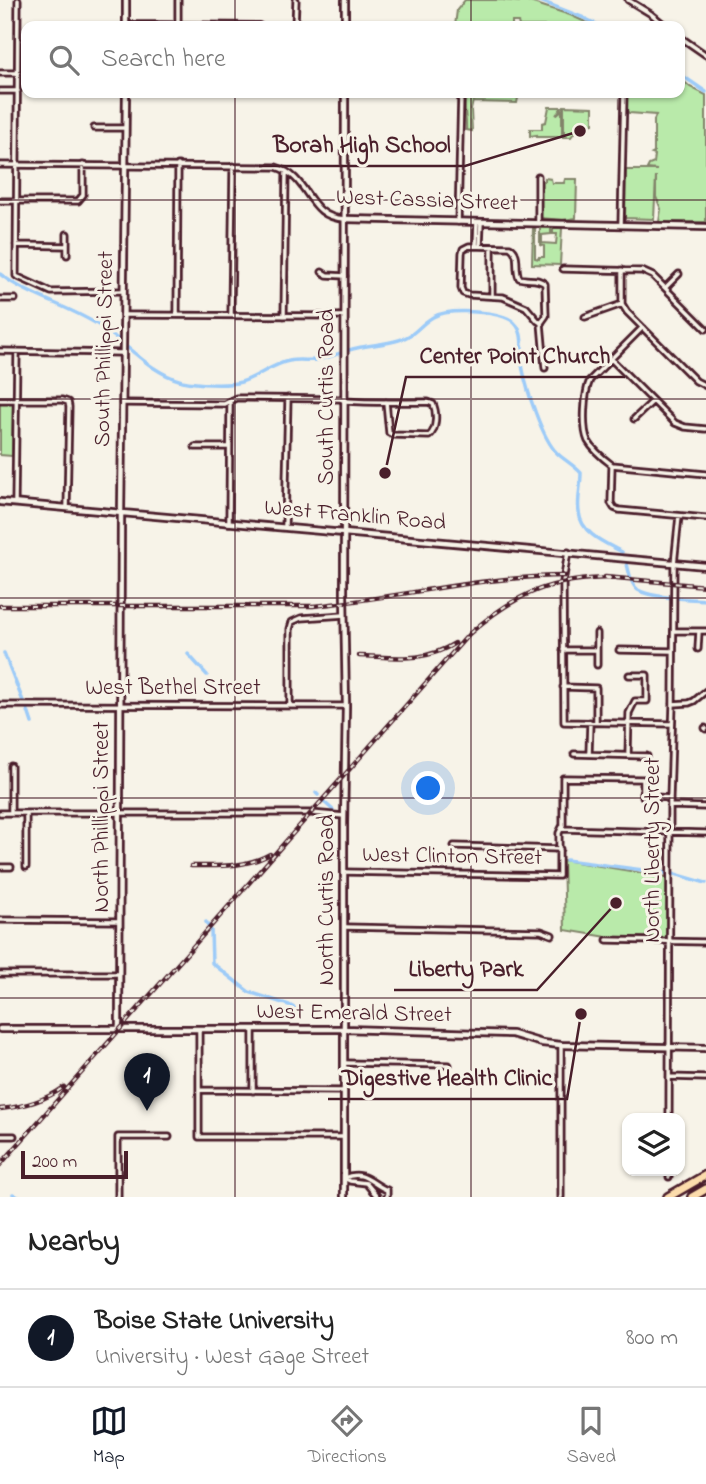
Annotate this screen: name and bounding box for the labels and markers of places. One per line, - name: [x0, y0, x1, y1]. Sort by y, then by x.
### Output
- callout: Borah High School: [259, 121, 465, 166]
- callout: Center Point Church: [406, 332, 625, 377]
- callout: Liberty Park: [394, 945, 537, 990]
- pin: 1: [124, 1053, 170, 1111]
- callout: Digestive Health Clinic: [328, 1054, 567, 1099]

